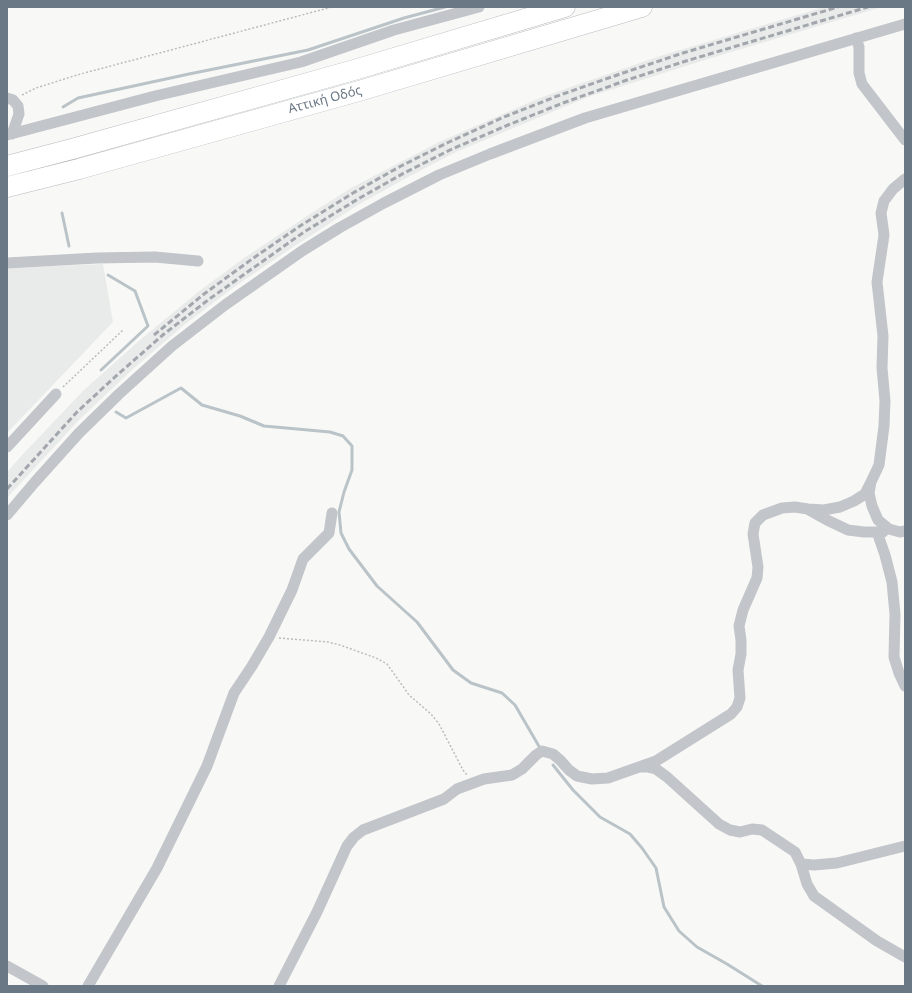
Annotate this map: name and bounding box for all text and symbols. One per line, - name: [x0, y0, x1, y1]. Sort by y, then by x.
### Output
- street label: Αττική Οδός: [286, 83, 364, 117]

